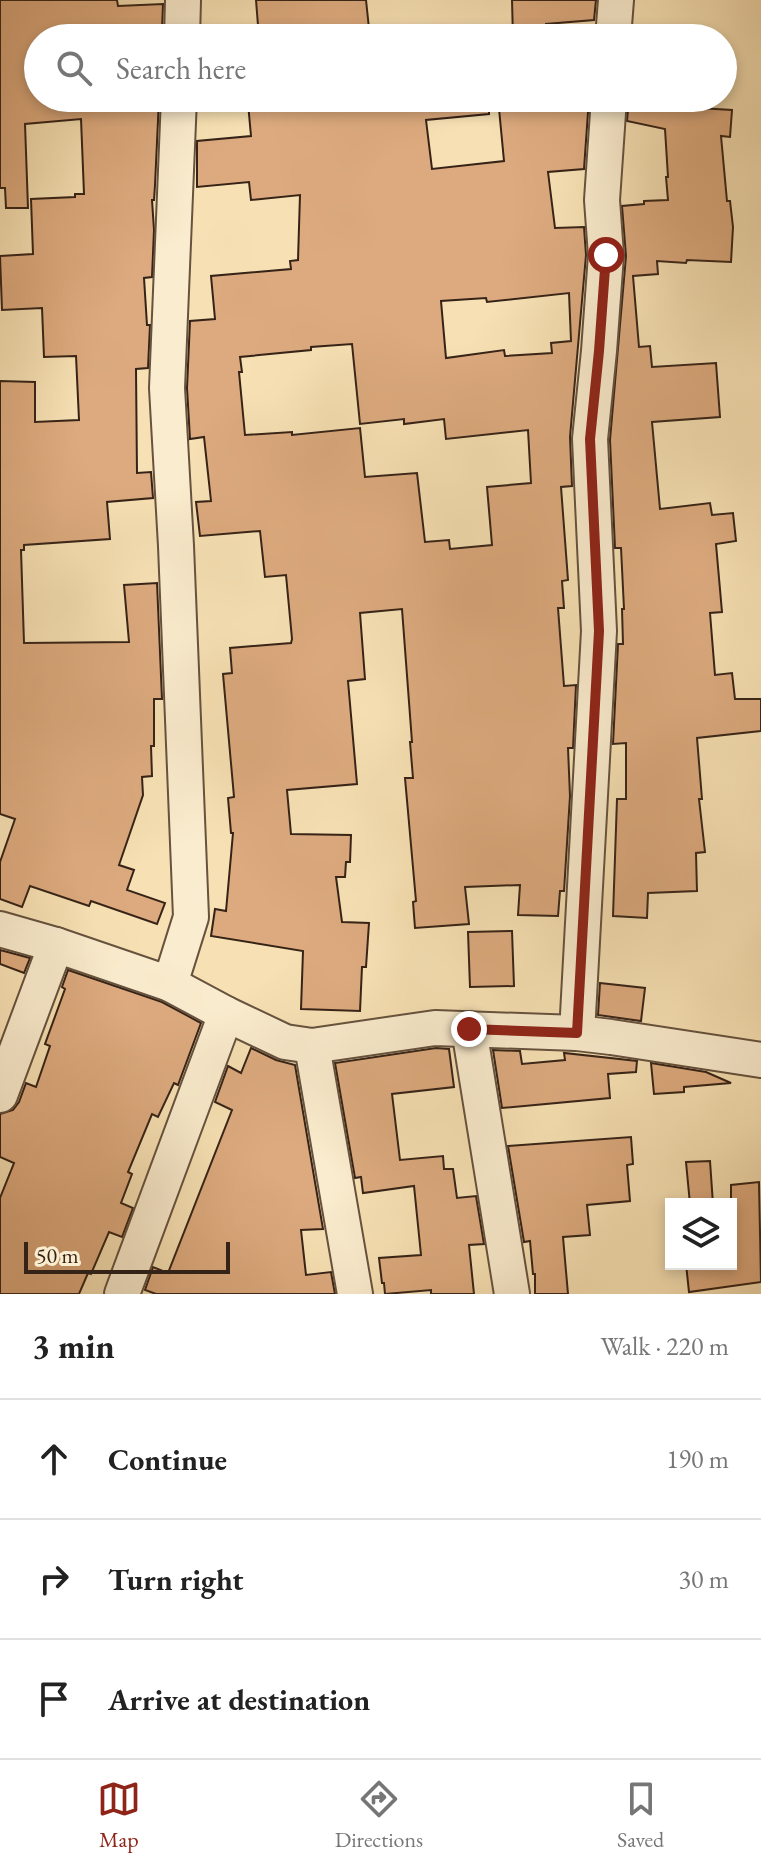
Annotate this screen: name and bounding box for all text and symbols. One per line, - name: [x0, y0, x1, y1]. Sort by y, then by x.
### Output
- search box: [24, 24, 737, 112]
- icon: search: [52, 46, 96, 90]
- text: Search here: [116, 49, 246, 88]
- route start: [588, 237, 624, 273]
- route end: [451, 1011, 487, 1047]
- map controls: [665, 1198, 737, 1270]
- button: layers: [665, 1198, 737, 1270]
- scale bar: [24, 1238, 230, 1274]
- text: 50 m: [36, 1241, 79, 1270]
- text: 3 min: [32, 1324, 115, 1368]
- text: Walk · 220 m: [601, 1329, 729, 1363]
- icon: ahead: [32, 1437, 76, 1481]
- text: Continue: [108, 1440, 227, 1479]
- text: 190 m: [666, 1442, 729, 1476]
- icon: right: [32, 1557, 76, 1601]
- text: Turn right: [108, 1560, 244, 1599]
- text: 30 m: [679, 1562, 729, 1596]
- icon: arrive: [32, 1677, 76, 1721]
- text: Arrive at destination: [108, 1680, 370, 1719]
- tab: Map: [97, 1777, 141, 1854]
- tab: Directions: [335, 1777, 423, 1854]
- tab: Saved: [617, 1777, 664, 1854]

